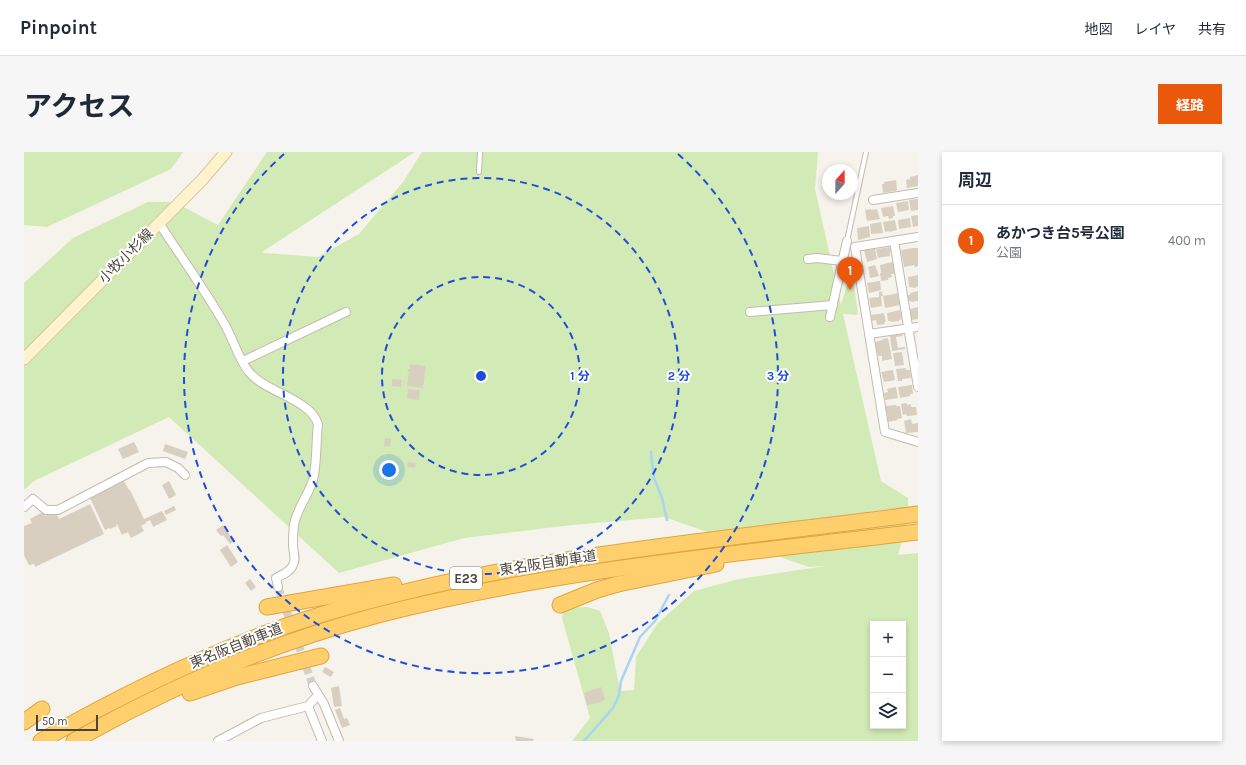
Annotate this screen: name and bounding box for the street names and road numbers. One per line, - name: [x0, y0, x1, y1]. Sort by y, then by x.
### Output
- street label: 小牧小杉線: [95, 225, 157, 287]
- street label: 東名阪自動車道: [498, 547, 598, 579]
- road number: E23: [450, 567, 482, 589]
- street label: 東名阪自動車道: [187, 620, 285, 672]

